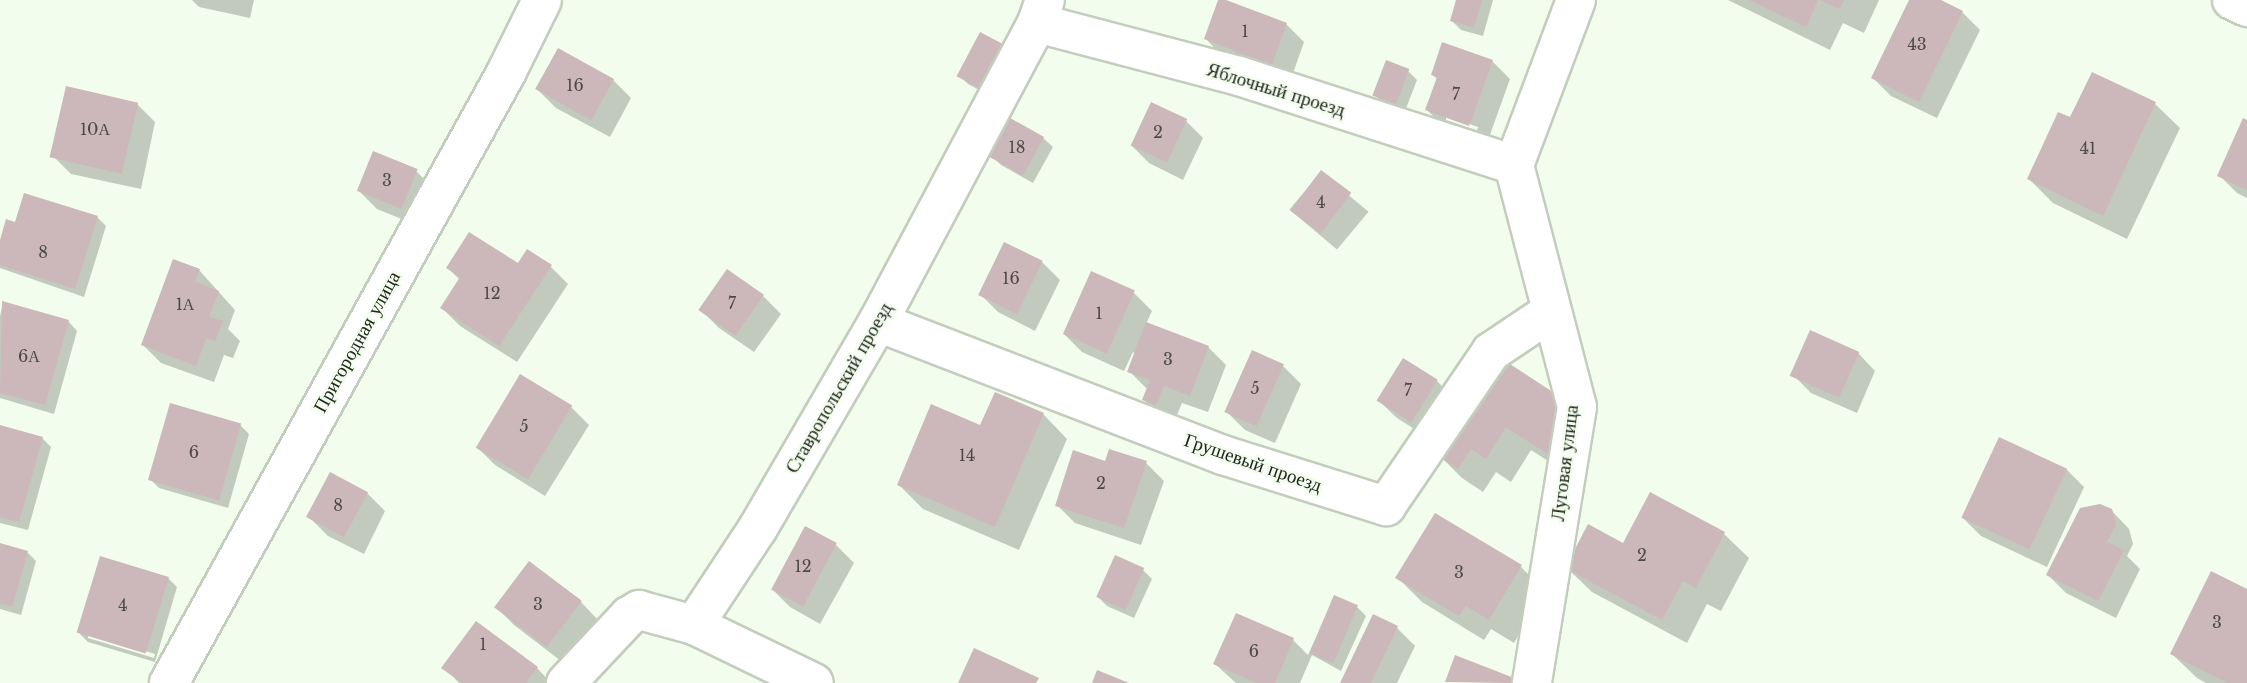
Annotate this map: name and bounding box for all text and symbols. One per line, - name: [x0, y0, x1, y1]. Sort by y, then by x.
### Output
- house number: 1: [1241, 21, 1249, 41]
- house number: 43: [1907, 34, 1927, 54]
- street label: Яблочный проезд: [1204, 58, 1348, 122]
- house number: 16: [566, 75, 584, 95]
- house number: 7: [1452, 84, 1460, 104]
- house number: 10А: [80, 119, 110, 139]
- house number: 2: [1153, 122, 1163, 142]
- house number: 18: [1009, 137, 1025, 157]
- house number: 41: [2080, 138, 2096, 158]
- house number: 3: [382, 170, 392, 190]
- house number: 4: [1316, 192, 1326, 212]
- house number: 8: [38, 242, 48, 262]
- street label: Пригородная улица: [309, 267, 405, 417]
- house number: 16: [1002, 268, 1020, 288]
- house number: 12: [484, 283, 500, 303]
- house number: 7: [728, 293, 736, 313]
- house number: 1А: [176, 294, 194, 314]
- street label: Ставропольский проезд: [781, 299, 897, 477]
- house number: 1: [1095, 303, 1103, 323]
- house number: 6А: [18, 346, 40, 366]
- house number: 3: [1163, 349, 1173, 369]
- house number: 5: [1250, 378, 1260, 398]
- house number: 7: [1404, 380, 1412, 400]
- street label: Луговая улица: [1547, 404, 1583, 522]
- house number: 5: [519, 416, 529, 436]
- street label: Грушевый проезд: [1181, 429, 1325, 497]
- house number: 6: [189, 442, 199, 462]
- house number: 14: [959, 445, 975, 465]
- house number: 2: [1096, 473, 1106, 493]
- house number: 8: [333, 495, 343, 515]
- house number: 2: [1637, 545, 1647, 565]
- house number: 12: [795, 556, 811, 576]
- house number: 3: [1454, 562, 1464, 582]
- house number: 3: [533, 594, 543, 614]
- house number: 4: [118, 595, 128, 615]
- house number: 3: [2212, 612, 2222, 632]
- house number: 1: [479, 634, 487, 654]
- house number: 6: [1249, 641, 1259, 661]

